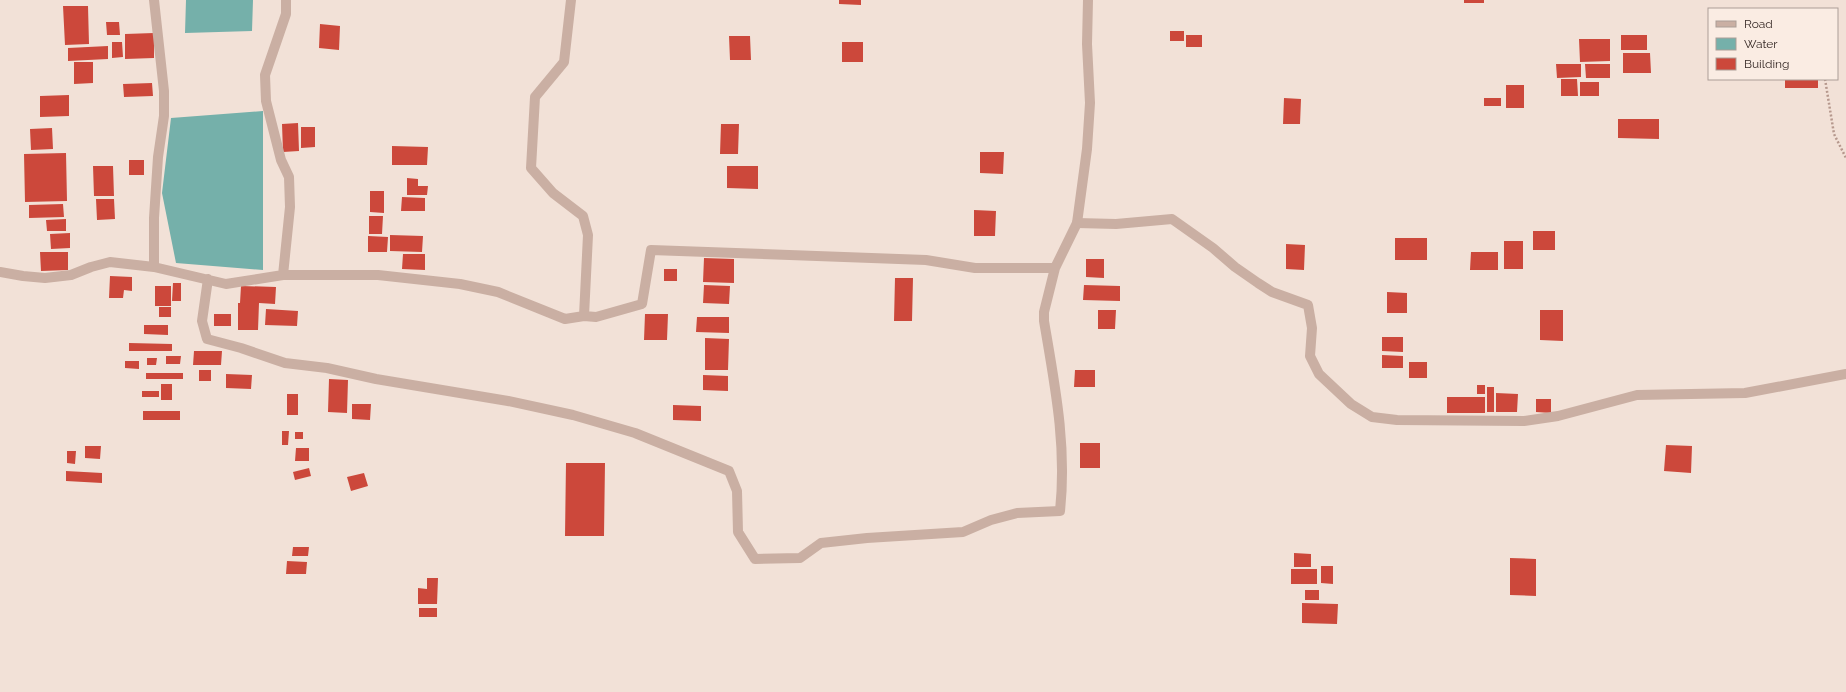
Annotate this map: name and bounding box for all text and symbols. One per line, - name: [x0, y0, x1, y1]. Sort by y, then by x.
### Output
- legend: [1708, 8, 1838, 80]
- text: Road: [1744, 17, 1773, 31]
- text: Water: [1744, 37, 1778, 51]
- text: Building: [1744, 57, 1790, 71]

